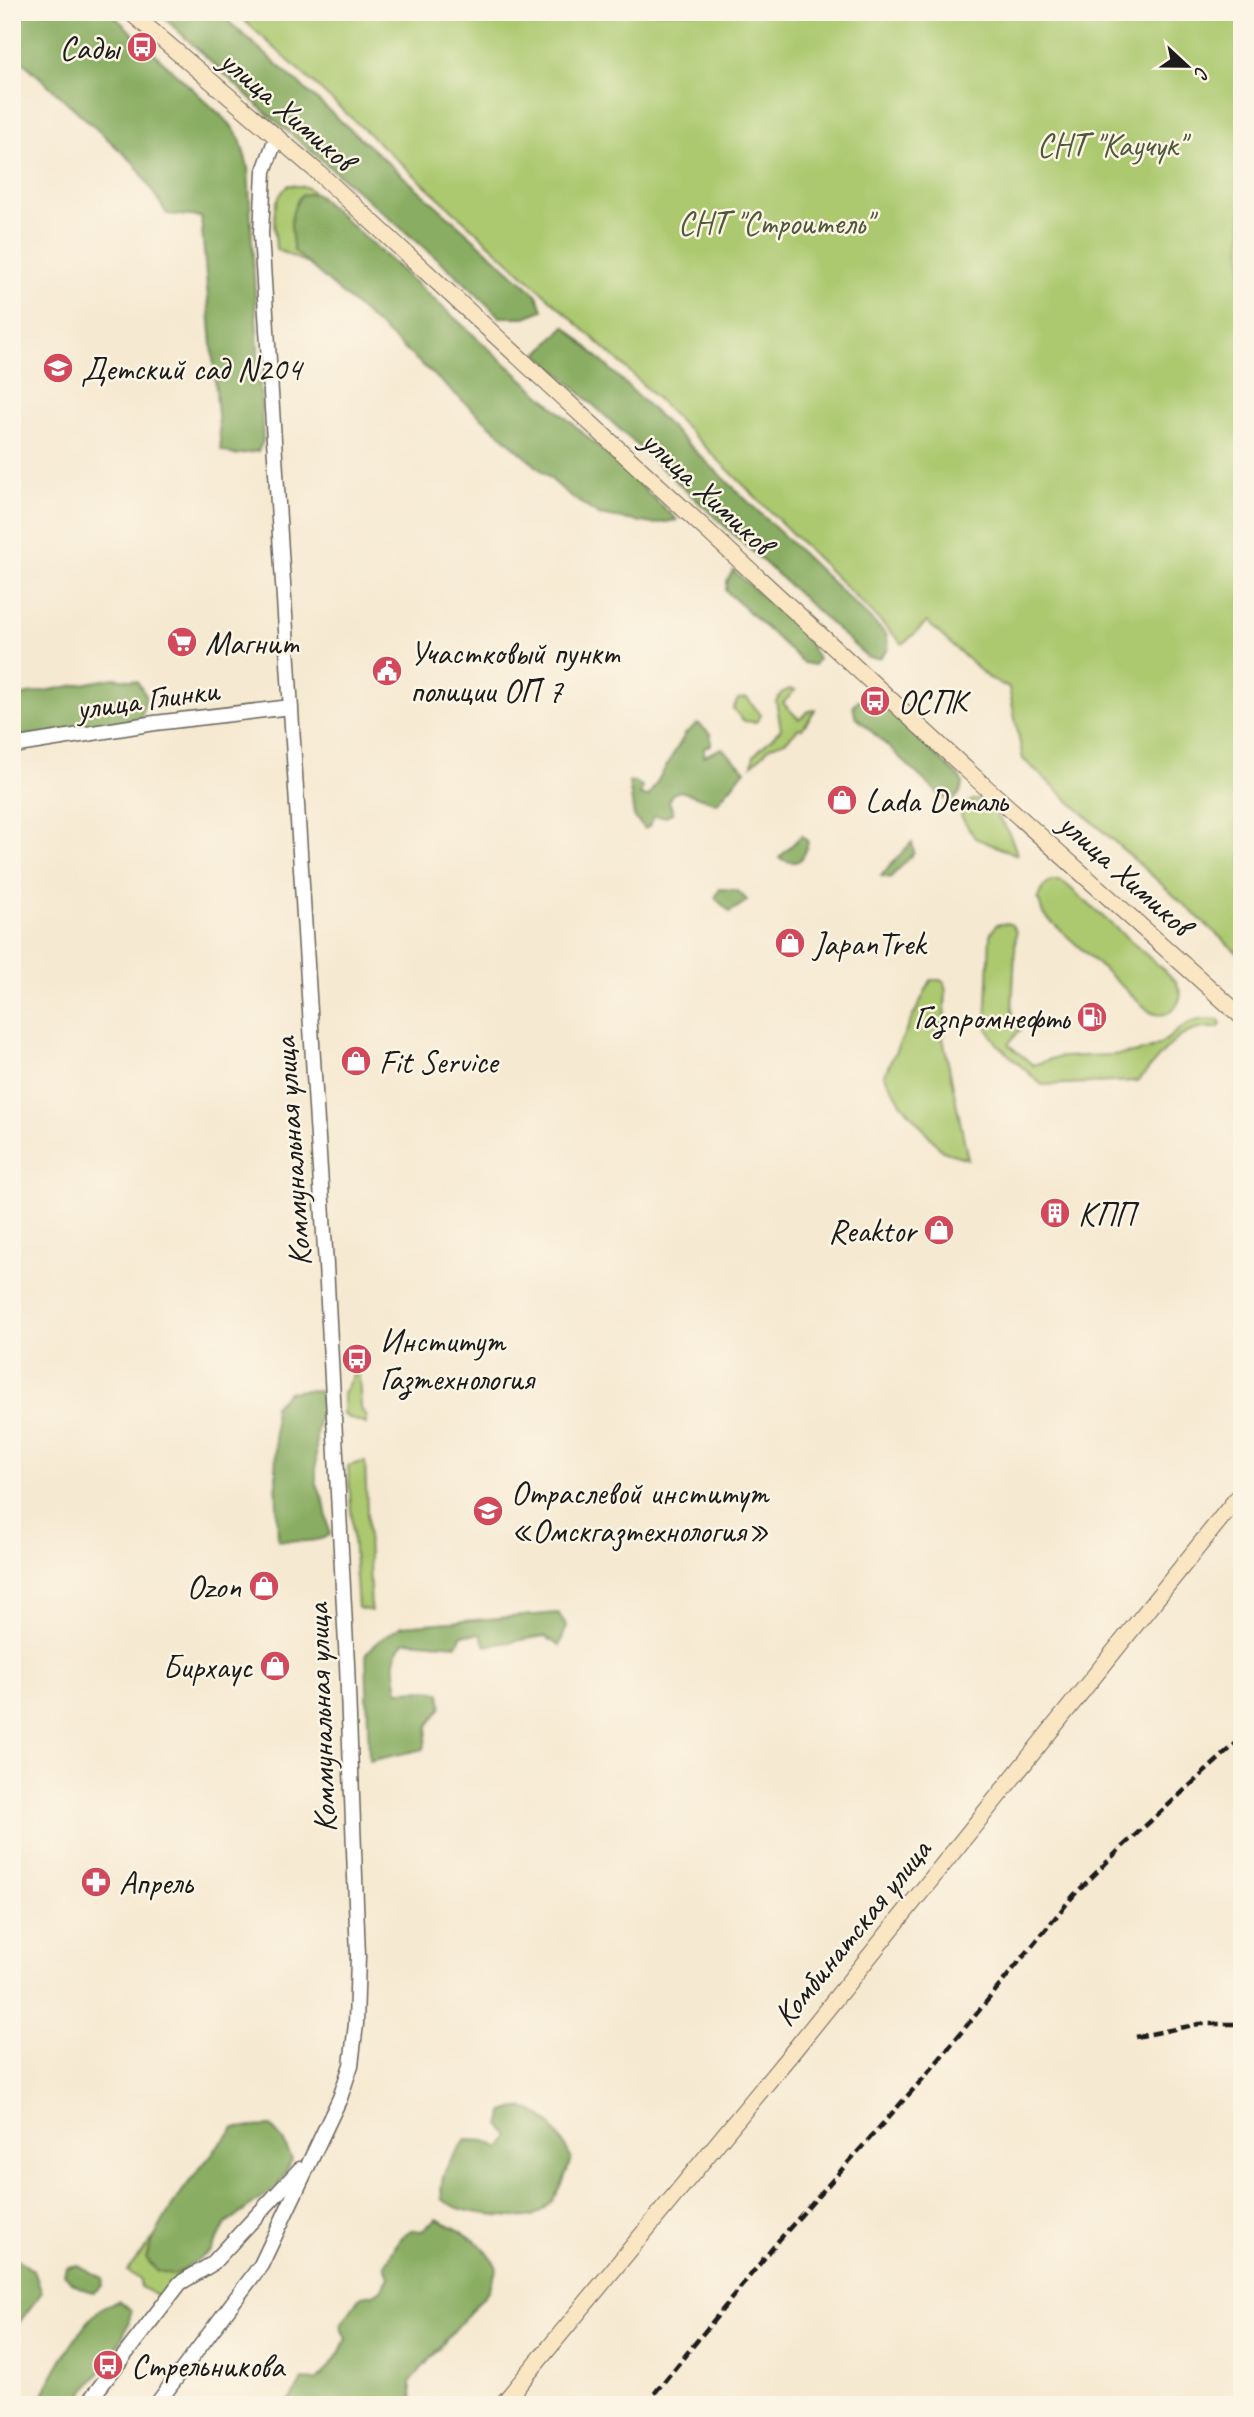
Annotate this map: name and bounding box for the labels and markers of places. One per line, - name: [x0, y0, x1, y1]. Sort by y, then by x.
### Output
- place label: Сады: [60, 27, 122, 69]
- bus stop icon: Сады: [125, 30, 159, 64]
- place label: Детский сад N204: [81, 348, 304, 390]
- school or university icon: Детский сад N204: [41, 351, 75, 385]
- place label: Магнит: [205, 622, 300, 664]
- supermarket icon: Магнит: [165, 625, 199, 659]
- place label: Участковый пункт полиции ОП 7: [410, 632, 621, 712]
- public building icon: Участковый пункт полиции ОП 7: [370, 654, 404, 688]
- place label: ОСПК: [898, 681, 971, 723]
- bus stop icon: ОСПК: [858, 684, 892, 718]
- place label: Lada Dеталь: [865, 780, 1009, 822]
- shop icon: Lada Dеталь: [825, 783, 859, 817]
- place label: JapanTrek: [811, 923, 928, 965]
- shop icon: JapanTrek: [773, 926, 807, 960]
- place label: Газпромнефть: [914, 997, 1071, 1039]
- fuel station icon: Газпромнефть: [1075, 1000, 1109, 1034]
- place label: Fit Service: [379, 1041, 500, 1083]
- shop icon: Fit Service: [339, 1044, 373, 1078]
- place label: КПП: [1078, 1193, 1140, 1235]
- building icon: КПП: [1038, 1196, 1072, 1230]
- place label: Reaktor: [828, 1210, 919, 1252]
- shop icon: Reaktor: [922, 1213, 956, 1247]
- place label: Институт Газтехнология: [380, 1320, 537, 1400]
- bus stop icon: Институт Газтехнология: [340, 1342, 374, 1376]
- place label: Отраслевой институт «Омскгазтехнология»: [511, 1472, 770, 1552]
- school or university icon: Отраслевой институт «Омскгазтехнология»: [471, 1494, 505, 1528]
- place label: Ozon: [187, 1566, 241, 1608]
- shop icon: Ozon: [247, 1569, 281, 1603]
- place label: Бирхаус: [162, 1646, 254, 1688]
- shop icon: Бирхаус: [258, 1649, 292, 1683]
- place label: Апрель: [119, 1862, 195, 1904]
- pharmacy icon: Апрель: [79, 1865, 113, 1899]
- place label: Стрельникова: [131, 2345, 287, 2387]
- bus stop icon: Стрельникова: [91, 2348, 125, 2382]

